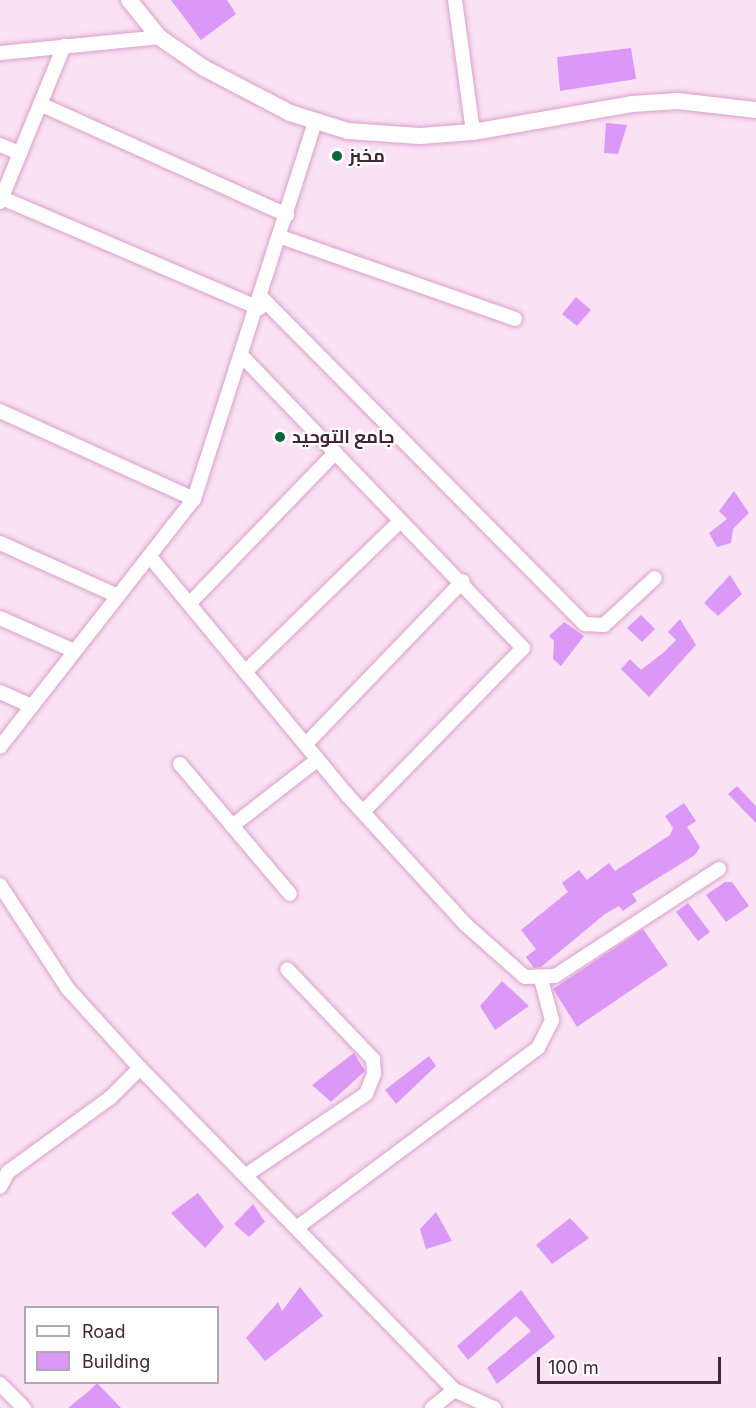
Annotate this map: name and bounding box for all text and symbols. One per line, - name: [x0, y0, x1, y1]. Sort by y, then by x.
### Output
- place label: مخبز: [349, 145, 385, 167]
- marker: مخبز: [330, 149, 344, 163]
- place label: جامع التوحيد: [292, 426, 394, 448]
- marker: جامع التوحيد: [273, 430, 287, 444]
- legend: [24, 1306, 219, 1384]
- text: Road: [82, 1321, 125, 1342]
- scale bar: [540, 1345, 724, 1383]
- text: Building: [82, 1351, 150, 1372]
- text: 100 m: [548, 1357, 599, 1378]

